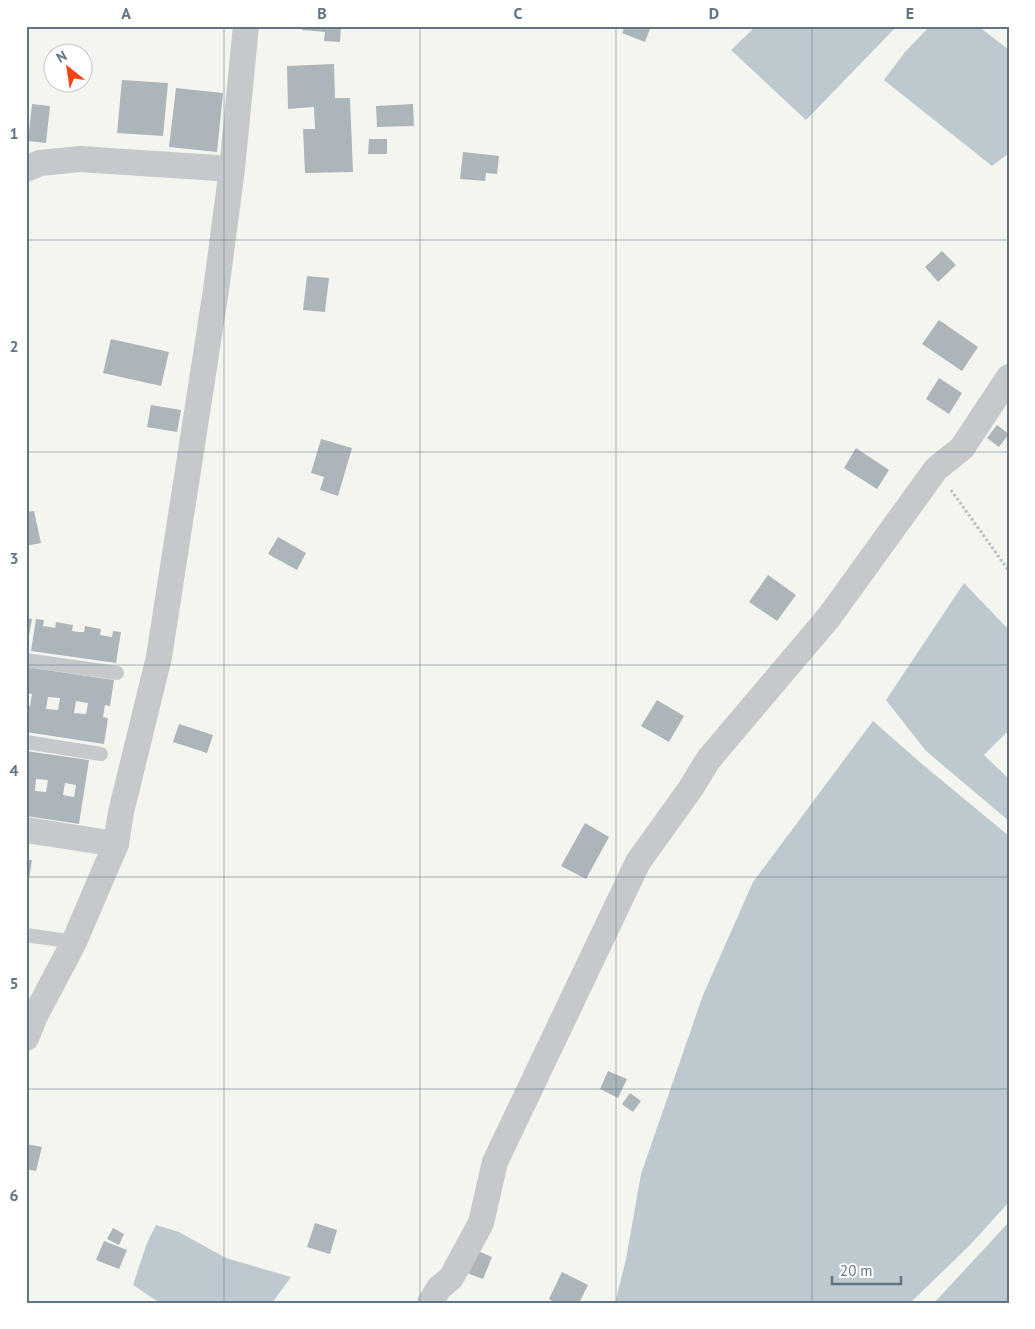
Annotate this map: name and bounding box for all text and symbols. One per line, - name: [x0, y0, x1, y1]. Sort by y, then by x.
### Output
- text: A: [121, 3, 131, 23]
- text: B: [317, 3, 327, 23]
- text: C: [514, 3, 523, 23]
- text: D: [709, 3, 719, 23]
- text: E: [906, 3, 914, 23]
- north arrow: [42, 42, 92, 92]
- text: N: [53, 47, 70, 67]
- text: 1: [9, 123, 19, 143]
- text: 2: [9, 336, 19, 356]
- text: 3: [9, 548, 19, 568]
- text: 4: [9, 760, 19, 780]
- text: 5: [9, 973, 19, 993]
- text: 6: [9, 1185, 19, 1205]
- scale bar: [832, 1254, 901, 1286]
- text: 20 m: [840, 1261, 873, 1280]

